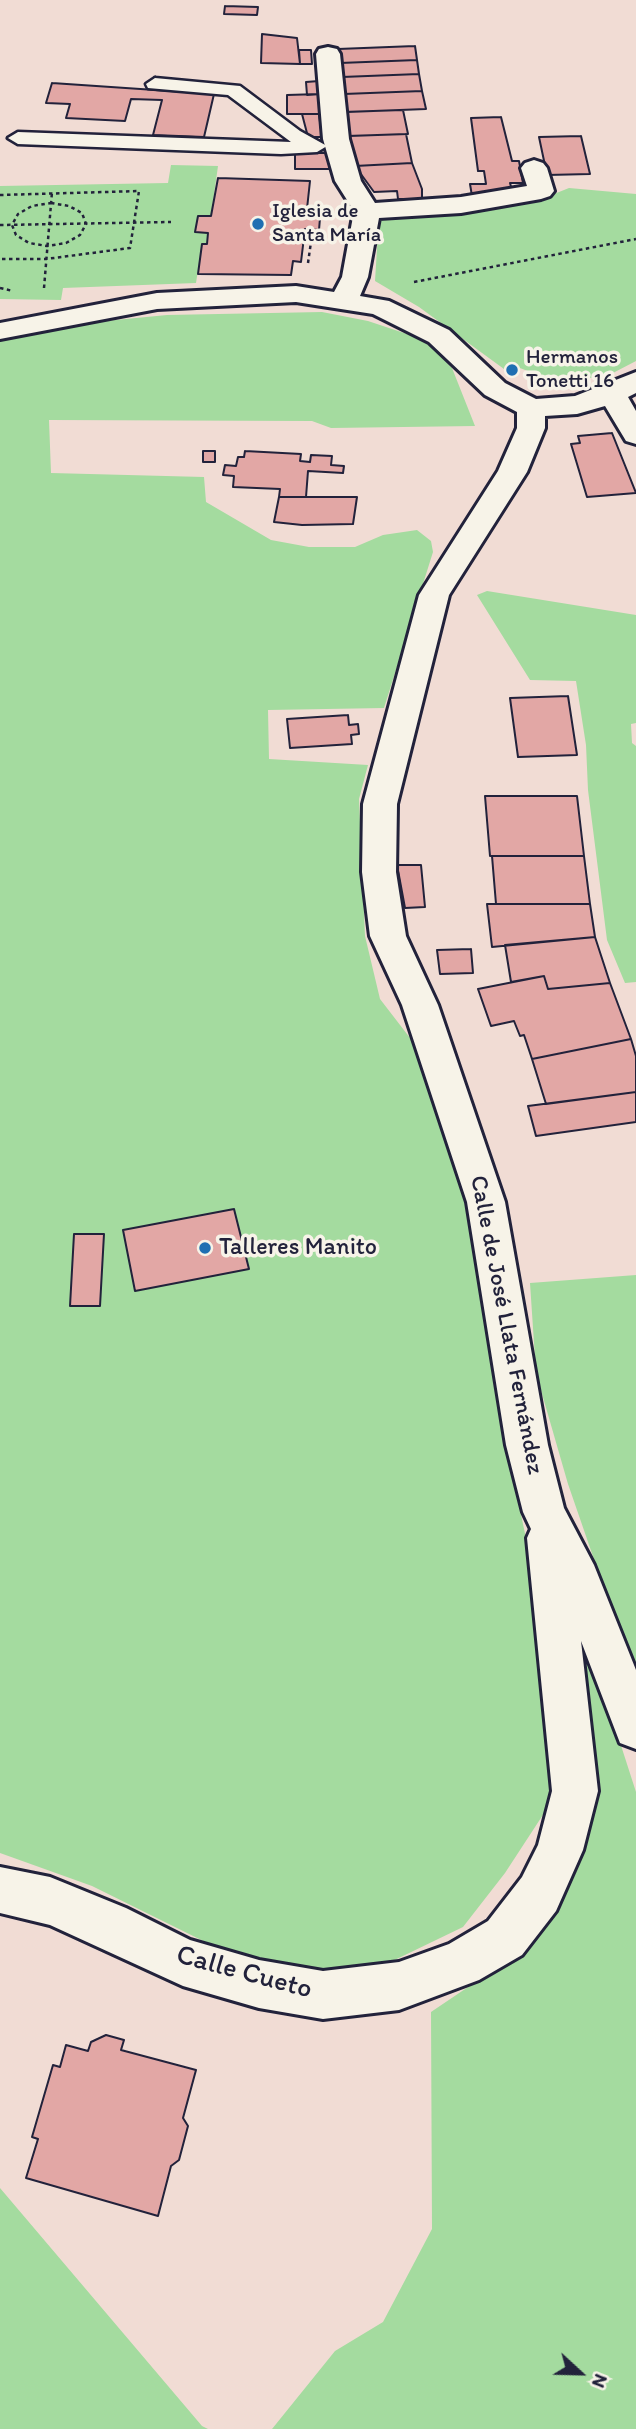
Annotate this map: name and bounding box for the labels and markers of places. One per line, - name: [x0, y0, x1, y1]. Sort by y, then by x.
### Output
- place label: Iglesia de Santa María: [272, 199, 381, 249]
- marker: Iglesia de Santa María: [250, 216, 266, 232]
- place label: Hermanos Tonetti 16: [526, 345, 618, 395]
- marker: Hermanos Tonetti 16: [504, 362, 520, 378]
- place label: Talleres Manito: [219, 1234, 377, 1262]
- marker: Talleres Manito: [197, 1240, 213, 1256]

